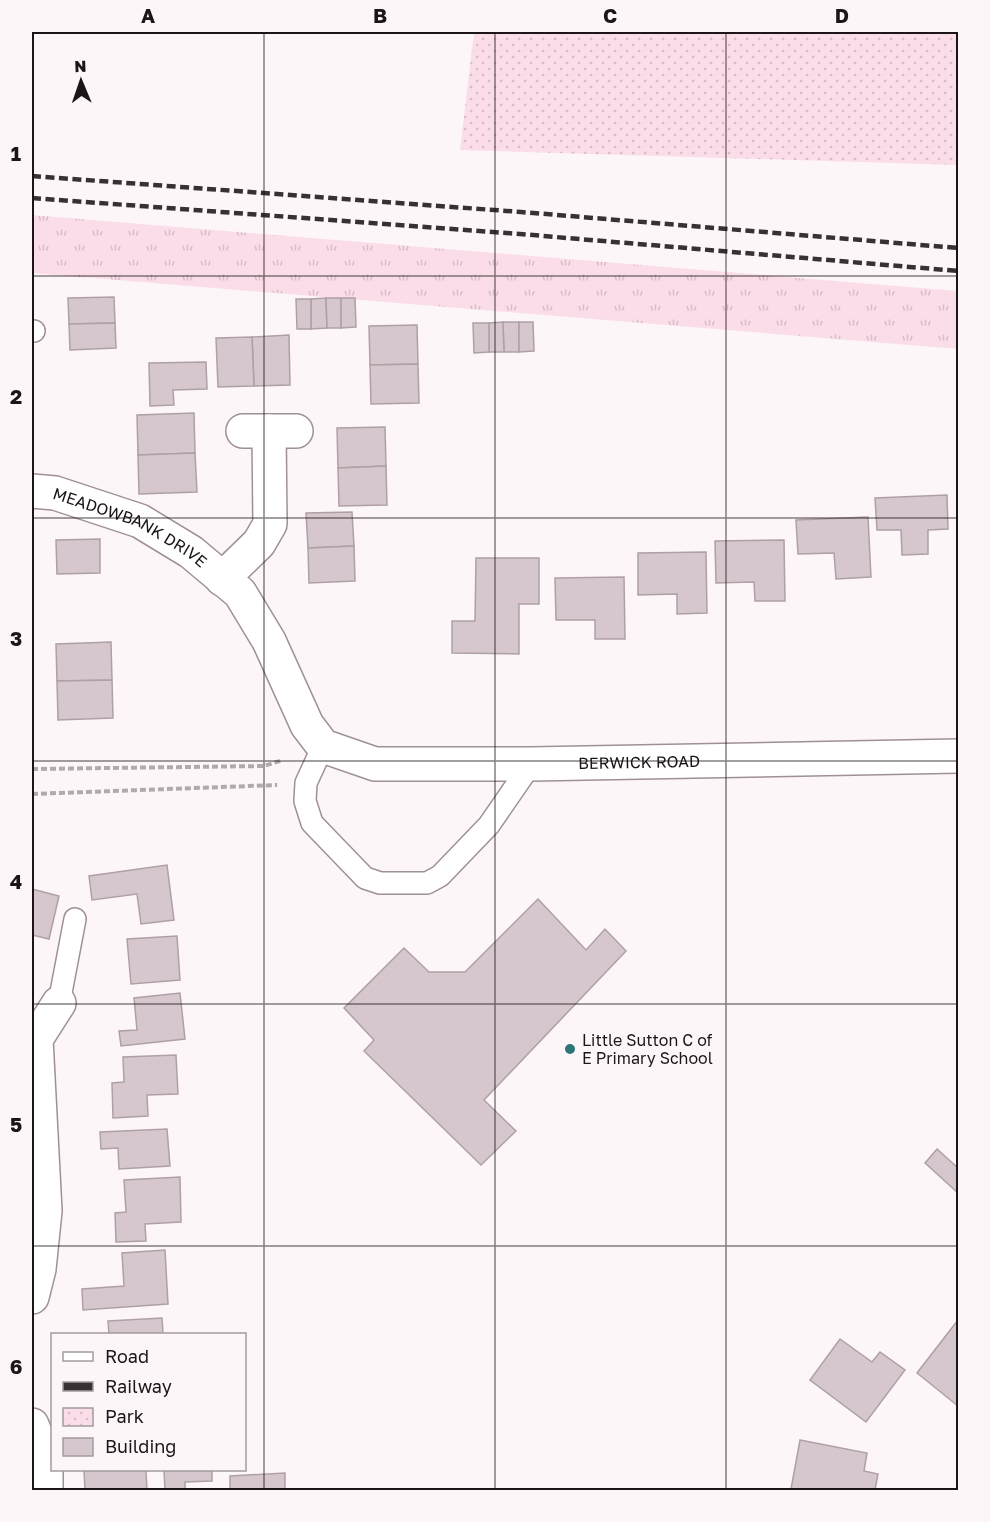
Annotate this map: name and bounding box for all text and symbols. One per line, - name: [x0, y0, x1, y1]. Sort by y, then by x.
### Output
- text: A: [141, 3, 155, 27]
- text: B: [373, 3, 387, 27]
- text: C: [603, 3, 617, 27]
- text: D: [835, 3, 849, 27]
- north arrow: [51, 51, 111, 111]
- text: N: [74, 56, 87, 76]
- text: 1: [11, 141, 21, 165]
- text: 2: [10, 384, 22, 408]
- street label: MEADOWBANK DRIVE: [51, 483, 211, 571]
- text: 3: [10, 626, 22, 650]
- street label: BERWICK ROAD: [578, 751, 700, 773]
- text: 4: [10, 869, 22, 893]
- place label: Little Sutton C of E Primary School: [582, 1030, 713, 1068]
- marker: Little Sutton C of E Primary School: [563, 1042, 577, 1056]
- text: 5: [10, 1112, 22, 1136]
- legend: [51, 1333, 246, 1471]
- text: Road: [105, 1345, 149, 1367]
- text: 6: [10, 1354, 22, 1378]
- text: Railway: [105, 1375, 172, 1397]
- text: Park: [105, 1405, 144, 1427]
- text: Building: [105, 1435, 176, 1457]

